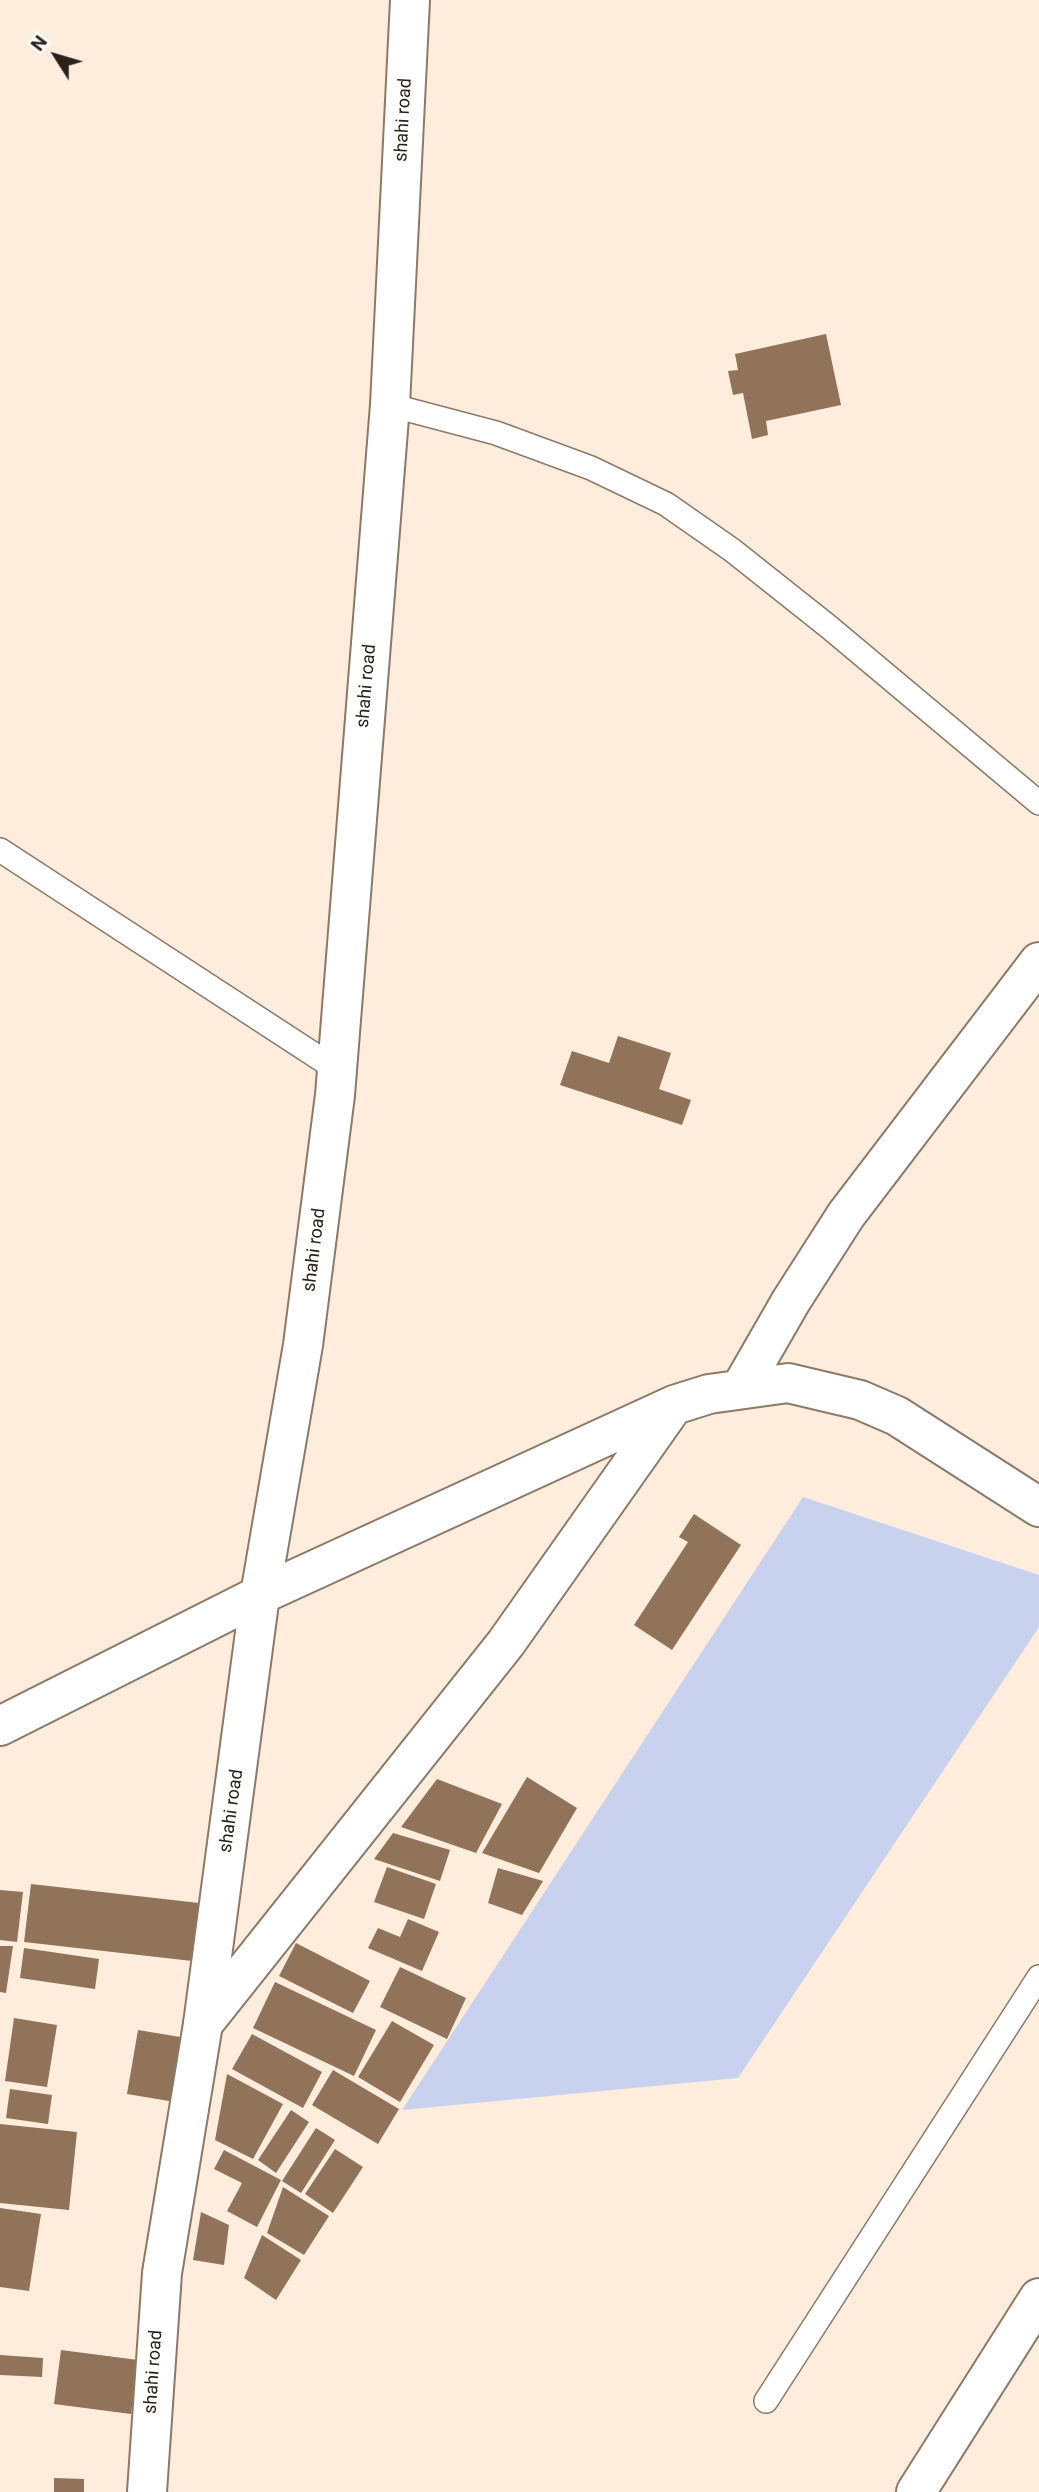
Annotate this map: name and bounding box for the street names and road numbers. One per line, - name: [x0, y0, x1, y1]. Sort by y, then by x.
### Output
- street label: shahi road: [391, 78, 417, 162]
- street label: shahi road: [353, 643, 381, 729]
- street label: shahi road: [299, 1207, 331, 1293]
- street label: shahi road: [215, 1768, 249, 1854]
- street label: shahi road: [140, 2329, 168, 2415]

